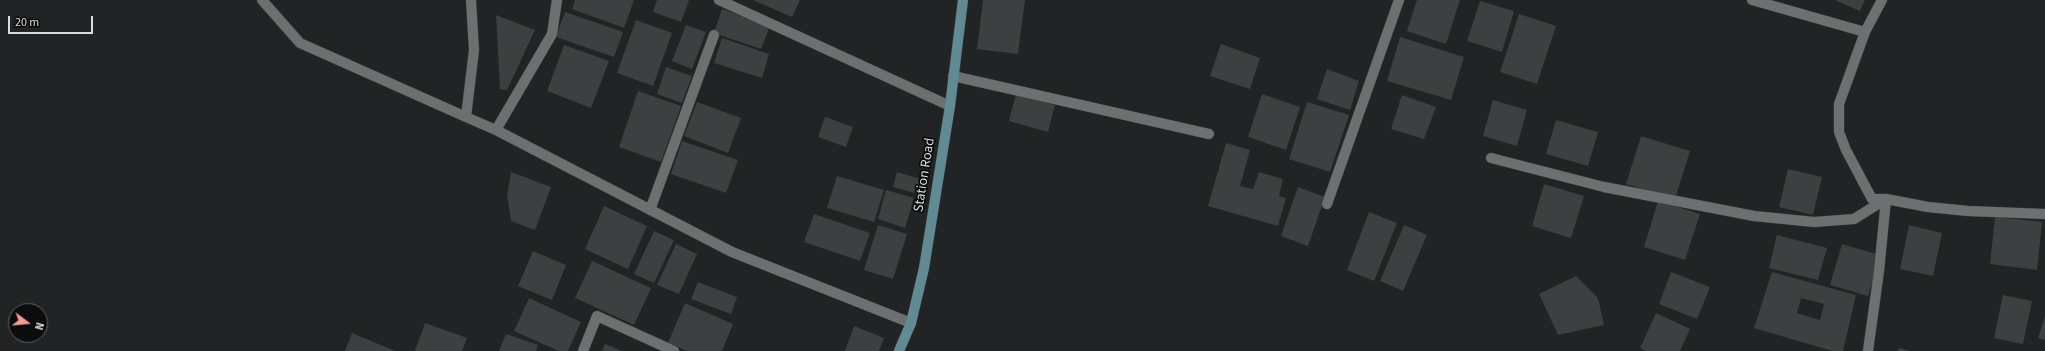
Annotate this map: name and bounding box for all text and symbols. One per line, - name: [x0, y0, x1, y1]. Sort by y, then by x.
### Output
- scale bar: [10, 8, 95, 34]
- text: 20 m: [15, 14, 39, 31]
- street label: Station Road: [911, 137, 939, 213]
- north arrow: [8, 303, 48, 343]
- text: N: [31, 321, 47, 332]

